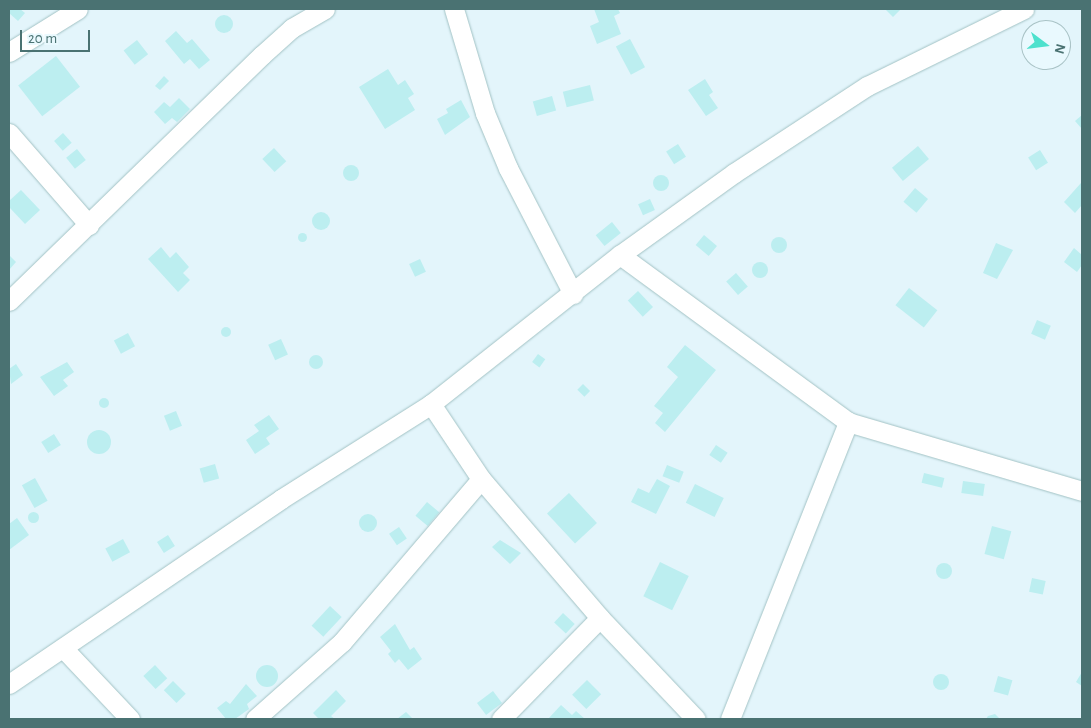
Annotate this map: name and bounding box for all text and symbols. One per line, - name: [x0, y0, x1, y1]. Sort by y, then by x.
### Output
- scale bar: [22, 20, 92, 52]
- north arrow: [1021, 20, 1071, 70]
- text: 20 m: [28, 31, 57, 46]
- text: N: [1052, 42, 1068, 55]

